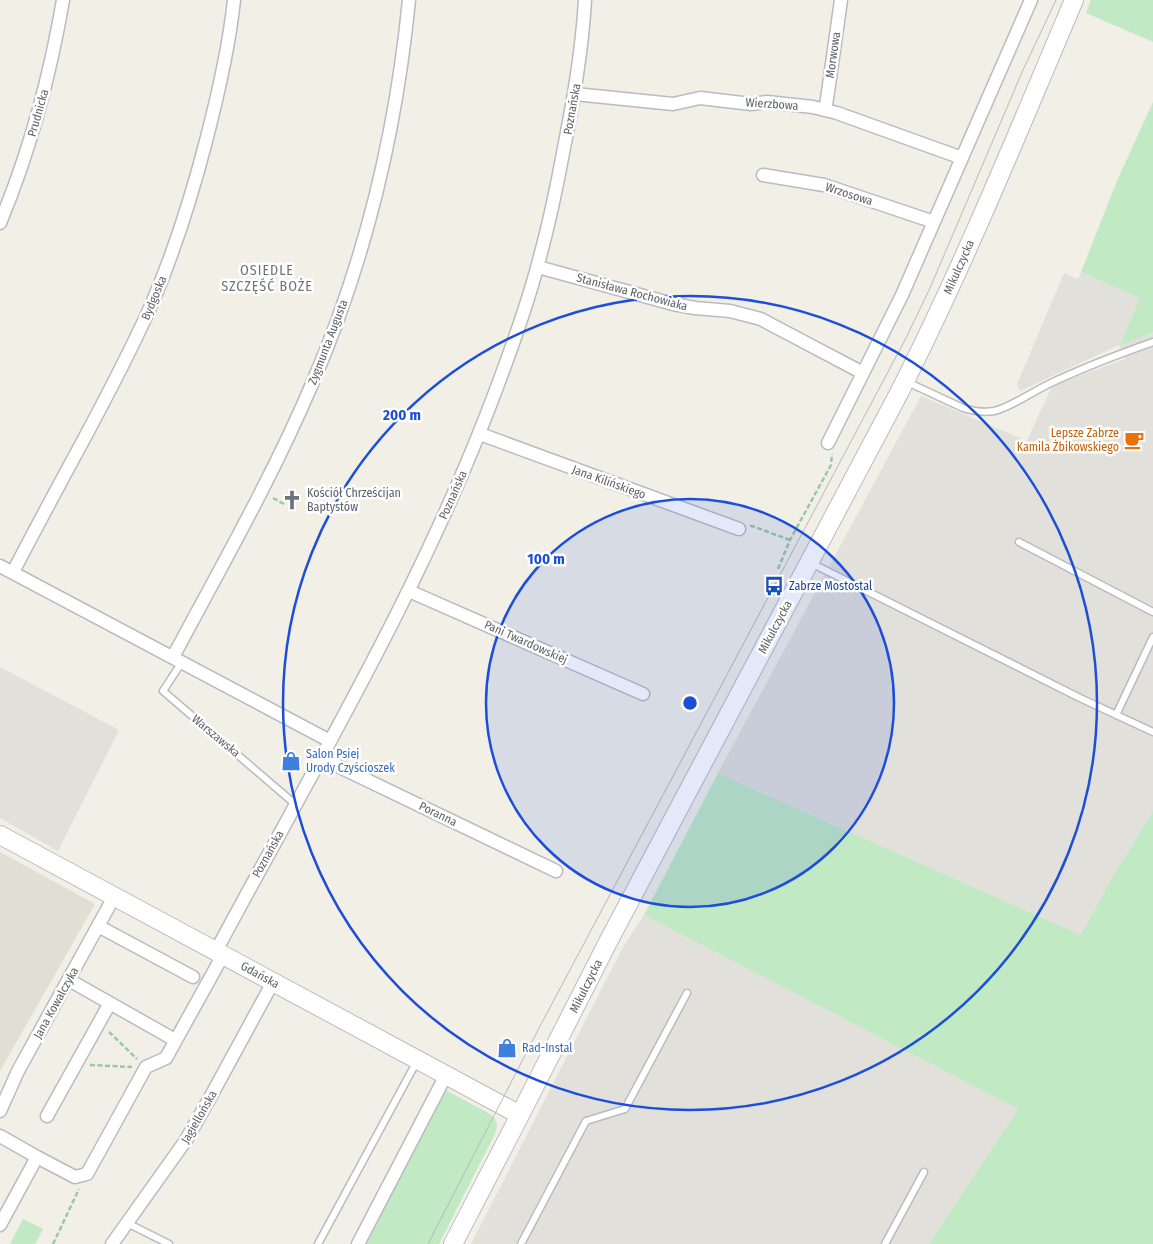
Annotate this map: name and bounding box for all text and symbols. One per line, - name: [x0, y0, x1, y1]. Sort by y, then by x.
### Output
- street label: Morwowa: [823, 31, 843, 79]
- street label: Poznańska: [561, 82, 583, 136]
- street label: Prudnicka: [25, 88, 51, 138]
- street label: Wierzbowa: [745, 95, 799, 113]
- street label: Wrzosowa: [824, 180, 875, 208]
- street label: Mikulczycka: [941, 238, 977, 296]
- district label: OSIEDLE SZCZĘŚĆ BOŻE: [221, 262, 313, 295]
- street label: Stanisława Rochowiaka: [575, 270, 689, 314]
- street label: Bydgoska: [138, 274, 170, 322]
- street label: Zygmunta Augusta: [305, 297, 351, 387]
- text: 200 m: [382, 406, 421, 424]
- place label: Lepsze Zabrze Kamila Żbikowskiego: [1017, 426, 1119, 454]
- cafe icon: Lepsze Zabrze Kamila Żbikowskiego: [1123, 429, 1145, 451]
- street label: Jana Kilińskiego: [570, 462, 648, 502]
- street label: Poznańska: [436, 468, 470, 522]
- place label: Kościół Chrześcijan Baptystów: [307, 486, 401, 514]
- church icon: Kościół Chrześcijan Baptystów: [281, 489, 303, 511]
- text: 100 m: [527, 550, 565, 568]
- bus stop icon: Zabrze Mostostal: [763, 575, 785, 597]
- place label: Zabrze Mostostal: [789, 579, 872, 593]
- street label: Mikulczycka: [755, 598, 795, 656]
- street label: Pani Twardowskiej: [482, 617, 570, 667]
- centre of rings: [681, 694, 699, 712]
- street label: Warszawska: [189, 712, 243, 760]
- place label: Salon Psiej Urody Czyścioszek: [306, 747, 395, 775]
- shop icon: Salon Psiej Urody Czyścioszek: [280, 750, 302, 772]
- street label: Poranna: [417, 799, 459, 829]
- street label: Poznańska: [249, 828, 287, 880]
- street label: Mikulczycka: [567, 957, 605, 1015]
- street label: Gdańska: [238, 959, 282, 991]
- street label: Jana Kowalczyka: [31, 965, 82, 1041]
- shop icon: Rad-Instal: [496, 1037, 518, 1059]
- place label: Rad-Instal: [522, 1041, 573, 1055]
- street label: Jagiellońska: [178, 1088, 220, 1146]

